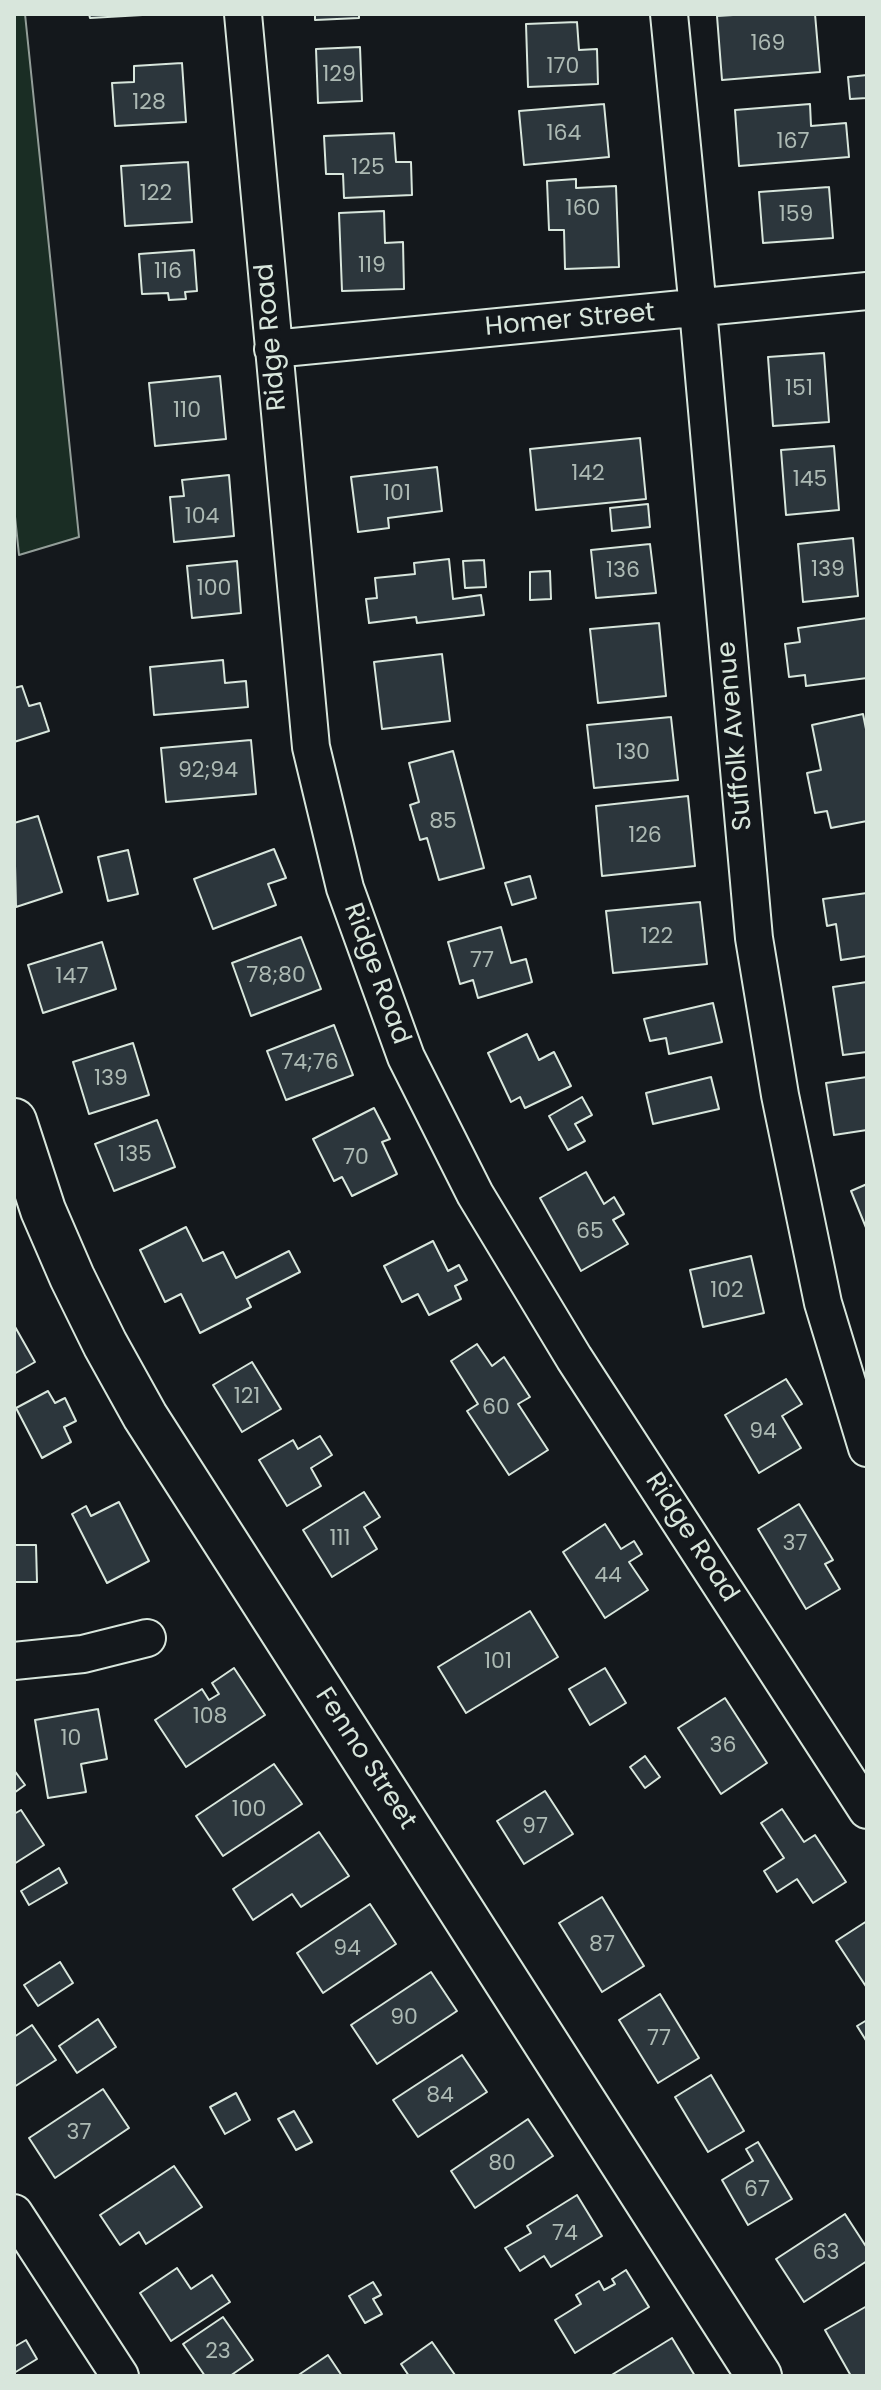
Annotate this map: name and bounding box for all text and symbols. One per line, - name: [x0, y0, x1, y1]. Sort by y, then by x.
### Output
- house number: 169: [751, 31, 785, 57]
- house number: 170: [547, 54, 579, 80]
- house number: 129: [322, 62, 356, 88]
- house number: 128: [132, 90, 166, 116]
- house number: 164: [547, 121, 581, 147]
- house number: 167: [776, 129, 810, 155]
- house number: 125: [351, 155, 385, 181]
- house number: 122: [140, 181, 172, 207]
- house number: 160: [566, 196, 600, 222]
- house number: 159: [779, 202, 813, 228]
- house number: 119: [358, 253, 386, 279]
- house number: 116: [154, 259, 182, 285]
- street label: Ridge Road: [250, 262, 294, 412]
- street label: Homer Street: [484, 298, 656, 344]
- house number: 151: [785, 376, 813, 402]
- house number: 110: [173, 398, 201, 424]
- house number: 142: [571, 461, 605, 487]
- house number: 145: [793, 467, 827, 493]
- house number: 101: [383, 481, 411, 507]
- house number: 104: [185, 504, 219, 530]
- house number: 139: [811, 557, 845, 583]
- house number: 136: [606, 558, 640, 584]
- house number: 100: [197, 576, 231, 602]
- street label: Suffolk Avenue: [712, 640, 760, 832]
- house number: 130: [616, 740, 650, 766]
- house number: 92;94: [178, 758, 238, 784]
- house number: 85: [429, 809, 457, 835]
- house number: 126: [628, 823, 662, 849]
- street label: Ridge Road: [336, 899, 416, 1049]
- house number: 122: [641, 924, 673, 950]
- house number: 77: [470, 948, 494, 974]
- house number: 78;80: [246, 963, 306, 989]
- house number: 147: [56, 964, 88, 990]
- house number: 74;76: [281, 1050, 339, 1076]
- house number: 139: [94, 1066, 128, 1092]
- house number: 135: [118, 1142, 152, 1168]
- house number: 70: [343, 1145, 369, 1171]
- house number: 65: [576, 1219, 604, 1245]
- house number: 102: [710, 1278, 744, 1304]
- house number: 121: [234, 1384, 260, 1410]
- house number: 60: [482, 1395, 510, 1421]
- house number: 94: [749, 1419, 777, 1445]
- street label: Ridge Road: [638, 1467, 744, 1609]
- house number: 111: [329, 1526, 351, 1552]
- house number: 37: [783, 1531, 807, 1557]
- house number: 44: [594, 1563, 622, 1589]
- house number: 101: [484, 1649, 512, 1675]
- street label: Fenno Street: [308, 1682, 422, 1836]
- house number: 108: [193, 1704, 227, 1730]
- house number: 10: [61, 1726, 81, 1752]
- house number: 36: [710, 1733, 736, 1759]
- house number: 100: [232, 1797, 266, 1823]
- house number: 97: [522, 1814, 548, 1840]
- house number: 87: [589, 1932, 615, 1958]
- house number: 94: [333, 1936, 361, 1962]
- house number: 90: [390, 2005, 418, 2031]
- house number: 77: [647, 2026, 671, 2052]
- house number: 84: [426, 2083, 454, 2109]
- house number: 37: [67, 2120, 91, 2146]
- house number: 80: [488, 2151, 516, 2177]
- house number: 67: [744, 2177, 770, 2203]
- house number: 74: [552, 2221, 578, 2247]
- house number: 63: [813, 2240, 839, 2266]
- house number: 23: [205, 2339, 231, 2365]

